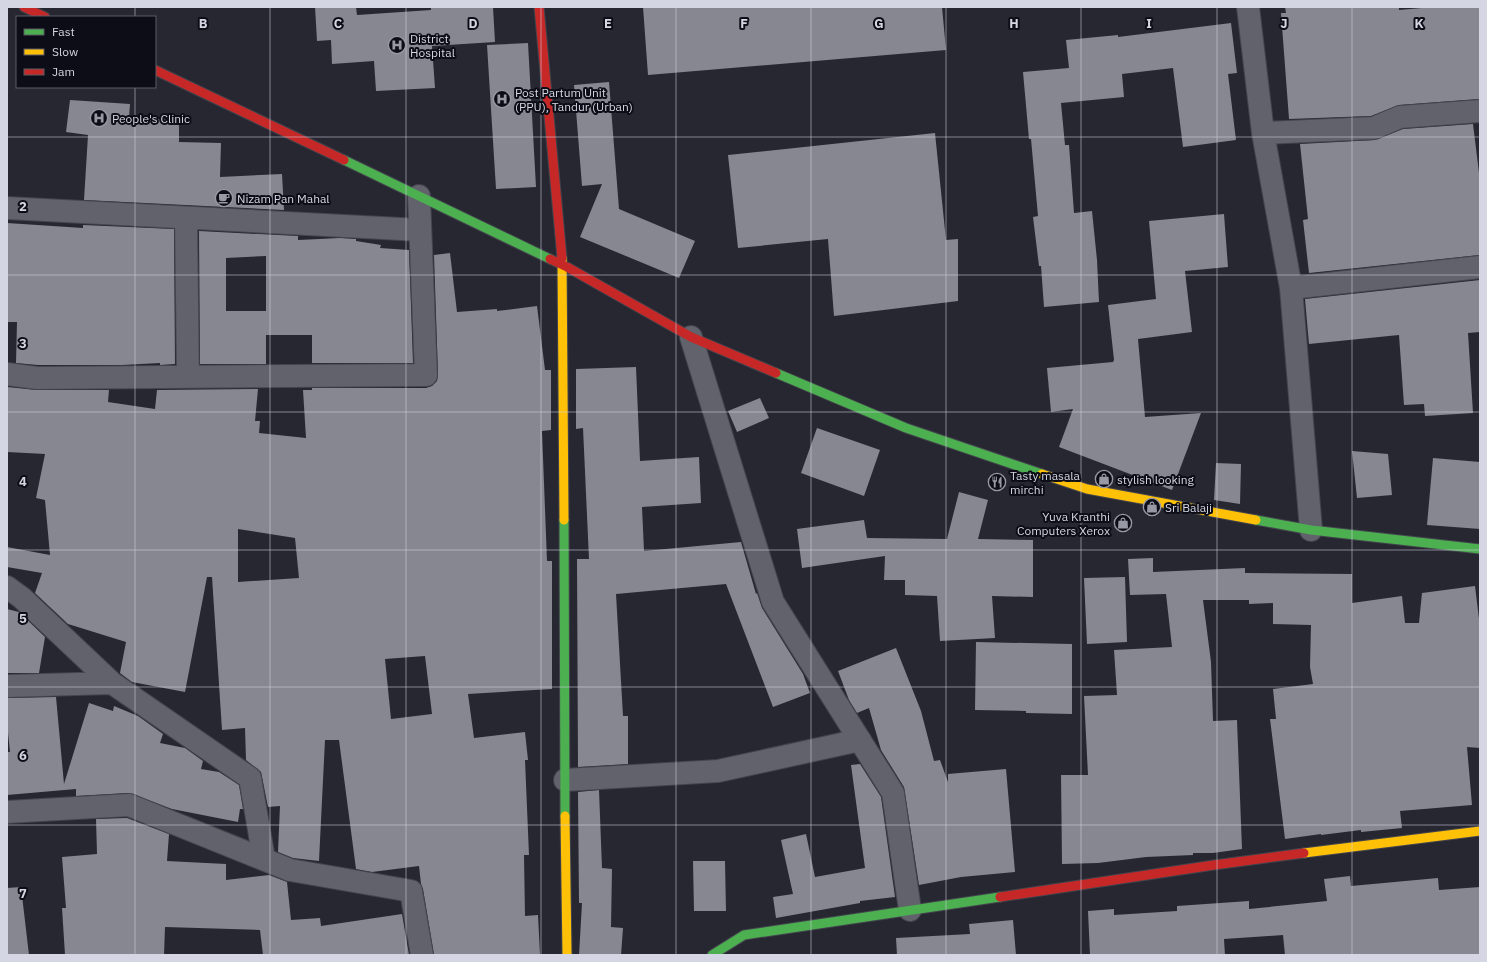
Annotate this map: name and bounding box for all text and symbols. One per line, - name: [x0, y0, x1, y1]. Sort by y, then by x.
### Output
- text: B: [199, 15, 208, 32]
- text: C: [334, 15, 343, 32]
- text: D: [468, 15, 478, 32]
- text: E: [604, 15, 612, 32]
- text: F: [740, 15, 748, 32]
- text: G: [874, 15, 884, 32]
- text: H: [1009, 15, 1019, 32]
- text: I: [1146, 15, 1152, 32]
- text: J: [1280, 15, 1288, 32]
- text: K: [1414, 15, 1424, 32]
- legend: [16, 16, 156, 88]
- text: Fast: [52, 24, 75, 39]
- place label: District Hospital: [410, 31, 455, 60]
- hospital icon: District Hospital: [387, 35, 407, 55]
- text: Slow: [52, 44, 78, 59]
- text: Jam: [52, 64, 75, 79]
- place label: Post Partum Unit (PPU), Tandur (Urban): [515, 85, 633, 114]
- hospital icon: Post Partum Unit (PPU), Tandur (Urban): [492, 89, 512, 109]
- hospital icon: People's Clinic: [89, 108, 109, 128]
- place label: People's Clinic: [112, 111, 190, 126]
- cafe icon: Nizam Pan Mahal: [214, 188, 234, 208]
- place label: Nizam Pan Mahal: [237, 191, 330, 206]
- text: 2: [19, 198, 27, 215]
- text: 3: [19, 335, 27, 352]
- place label: Tasty masala mirchi: [1010, 468, 1081, 497]
- shop icon: stylish looking: [1094, 469, 1114, 489]
- restaurant icon: Tasty masala mirchi: [987, 472, 1007, 492]
- place label: stylish looking: [1117, 472, 1195, 487]
- text: 4: [19, 473, 27, 490]
- shop icon: Sri Balaji: [1142, 497, 1162, 517]
- place label: Sri Balaji: [1165, 500, 1212, 515]
- place label: Yuva Kranthi Computers Xerox: [1017, 509, 1110, 538]
- shop icon: Yuva Kranthi Computers Xerox: [1113, 513, 1133, 533]
- text: 5: [19, 610, 27, 627]
- text: 6: [19, 747, 27, 764]
- text: 7: [19, 885, 27, 902]

